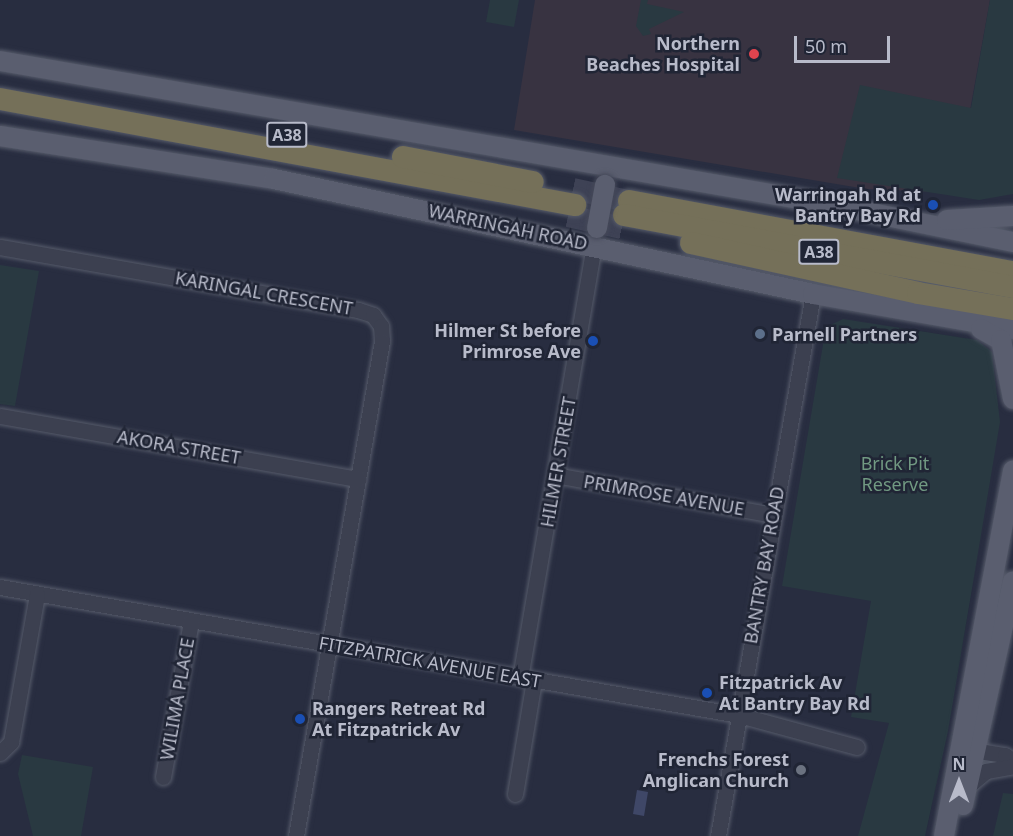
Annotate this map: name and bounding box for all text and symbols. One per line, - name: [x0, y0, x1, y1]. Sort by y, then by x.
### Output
- scale bar: [797, 24, 893, 62]
- place label: Northern Beaches Hospital: [586, 33, 740, 76]
- text: 50 m: [805, 34, 847, 58]
- marker: Northern Beaches Hospital: [745, 45, 763, 63]
- road number: A38: [266, 122, 308, 148]
- place label: Warringah Rd at Bantry Bay Rd: [775, 184, 921, 226]
- marker: Warringah Rd at Bantry Bay Rd: [926, 198, 940, 212]
- street label: WARRINGAH ROAD: [427, 200, 589, 254]
- road number: A38: [798, 239, 840, 265]
- street label: KARINGAL CRESCENT: [174, 267, 354, 319]
- place label: Hilmer St before Primrose Ave: [434, 320, 581, 362]
- place label: Parnell Partners: [772, 323, 917, 345]
- marker: Parnell Partners: [753, 327, 767, 341]
- marker: Hilmer St before Primrose Ave: [586, 334, 600, 348]
- street label: HILMER STREET: [536, 395, 580, 529]
- street label: AKORA STREET: [116, 426, 242, 468]
- park label: Brick Pit Reserve: [861, 453, 929, 496]
- street label: PRIMROSE AVENUE: [582, 470, 746, 520]
- street label: BANTRY BAY ROAD: [740, 485, 788, 645]
- street label: FITZPATRICK AVENUE EAST: [317, 632, 543, 692]
- street label: WILIMA PLACE: [156, 636, 198, 762]
- place label: Fitzpatrick Av At Bantry Bay Rd: [719, 672, 870, 714]
- marker: Fitzpatrick Av At Bantry Bay Rd: [700, 686, 714, 700]
- place label: Rangers Retreat Rd At Fitzpatrick Av: [312, 698, 485, 740]
- marker: Rangers Retreat Rd At Fitzpatrick Av: [293, 712, 307, 726]
- place label: Frenchs Forest Anglican Church: [643, 749, 789, 792]
- north arrow: [929, 752, 989, 812]
- text: N: [952, 753, 966, 775]
- marker: Frenchs Forest Anglican Church: [794, 763, 808, 777]

